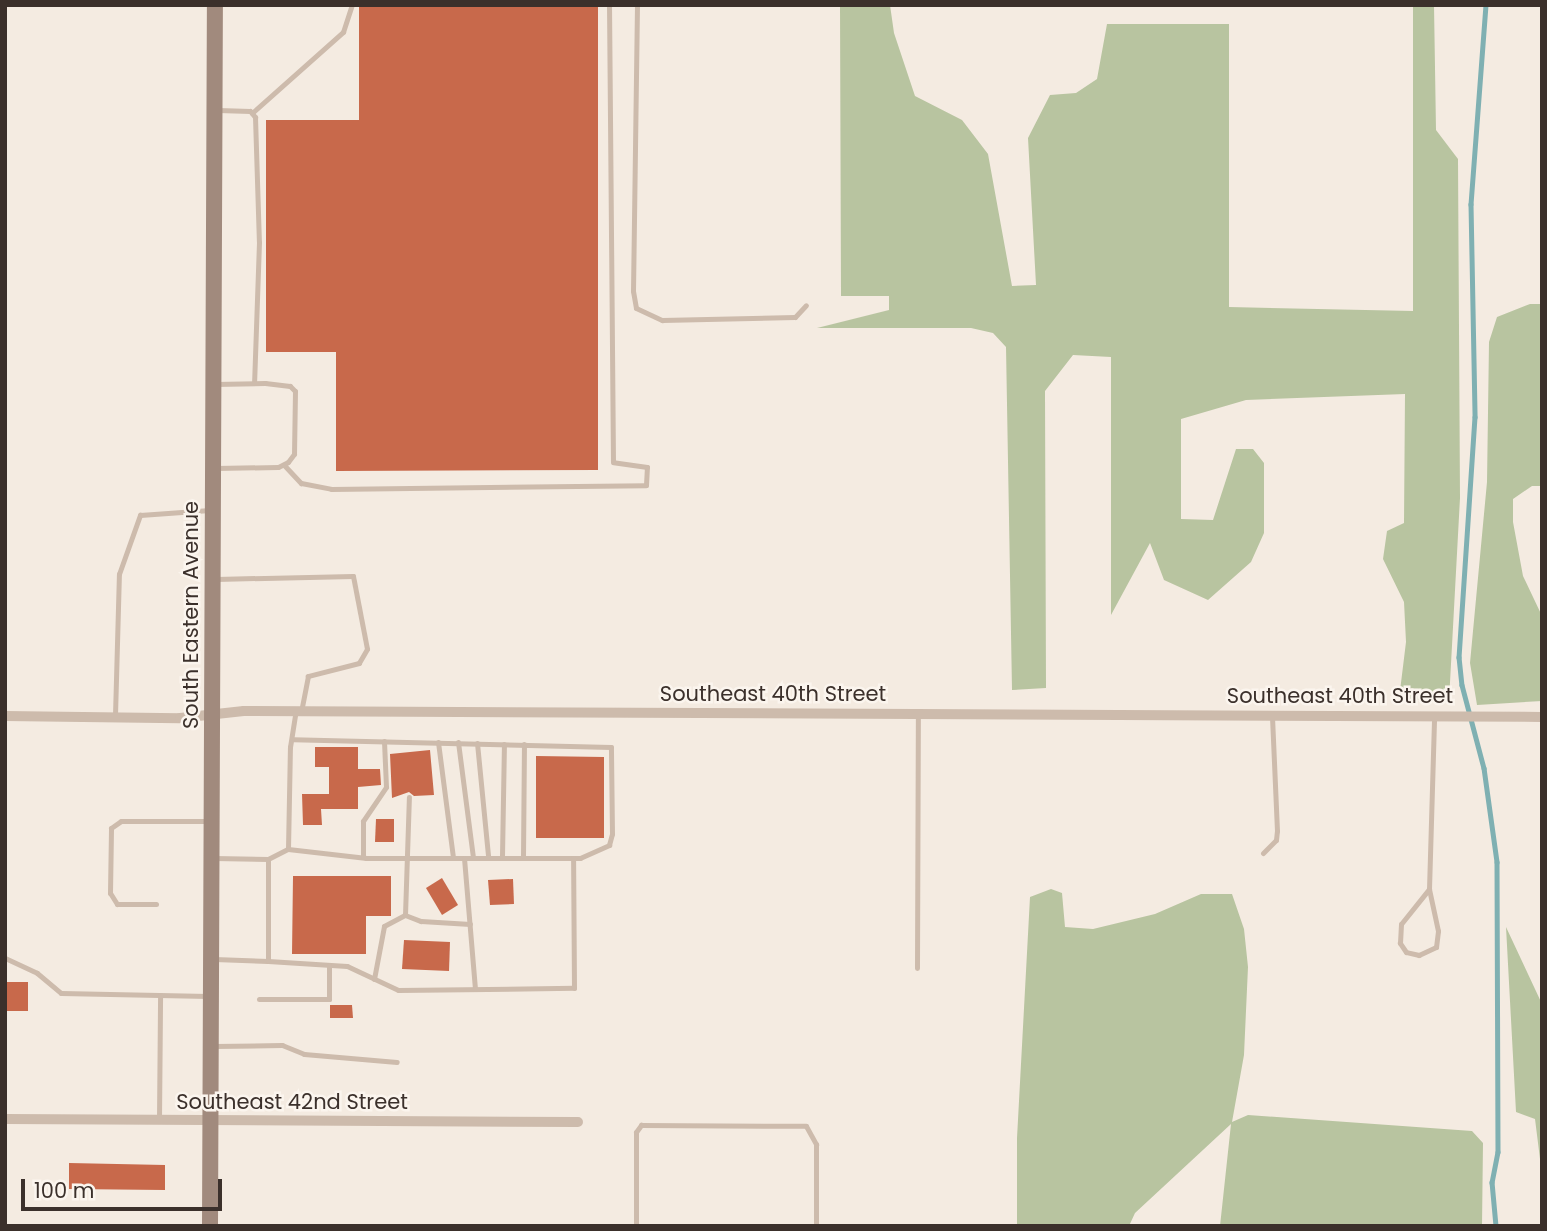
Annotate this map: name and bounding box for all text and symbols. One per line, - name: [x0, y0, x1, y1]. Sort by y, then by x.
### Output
- street label: South Eastern Avenue: [178, 501, 204, 729]
- street label: Southeast 40th Street: [660, 681, 886, 707]
- street label: Southeast 40th Street: [1227, 683, 1453, 709]
- street label: Southeast 42nd Street: [176, 1089, 408, 1115]
- scale bar: [24, 1164, 226, 1208]
- text: 100 m: [34, 1176, 94, 1205]

